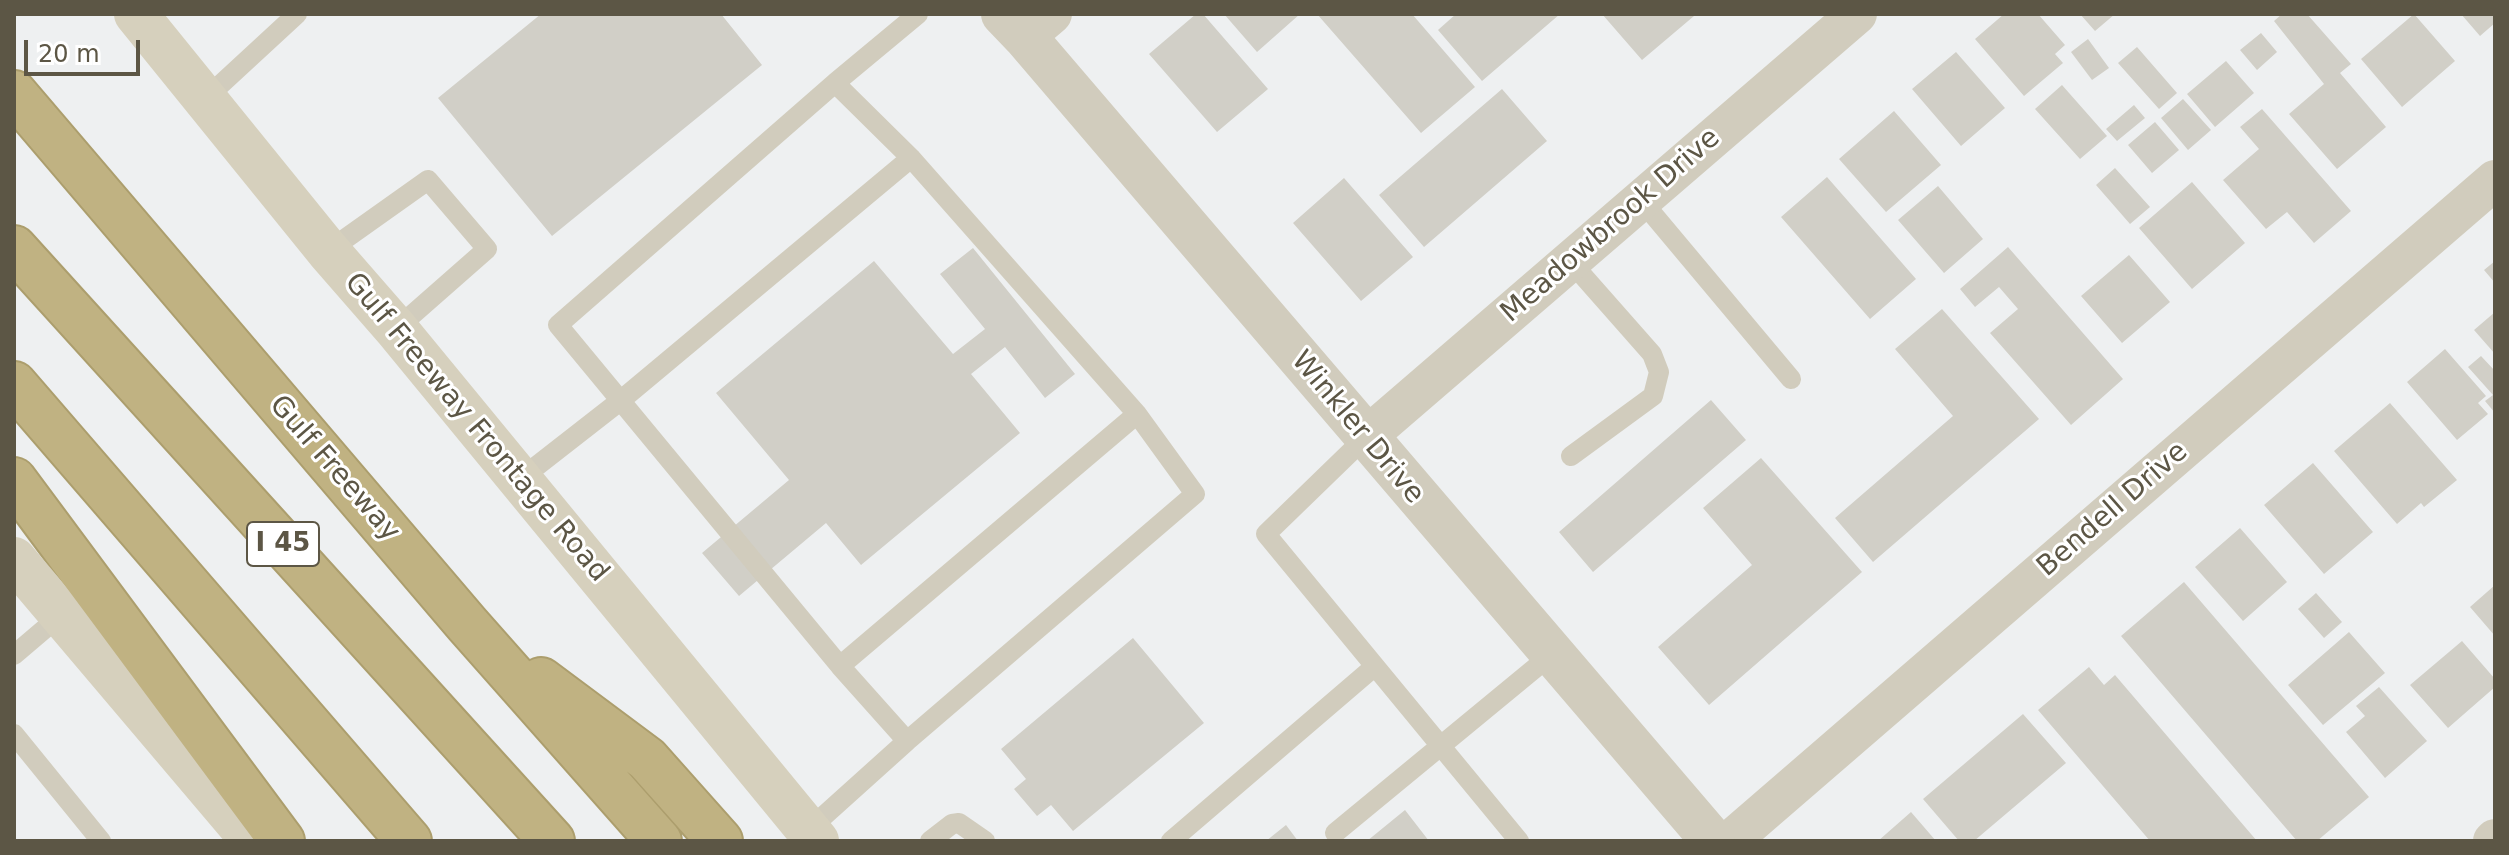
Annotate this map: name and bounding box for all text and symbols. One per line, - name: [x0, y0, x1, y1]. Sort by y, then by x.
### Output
- scale bar: [28, 24, 144, 74]
- text: 20 m: [38, 40, 100, 68]
- street label: Meadowbrook Drive: [1495, 122, 1727, 330]
- street label: Gulf Freeway Frontage Road: [337, 267, 615, 589]
- street label: Winkler Drive: [1283, 345, 1431, 511]
- street label: Gulf Freeway: [262, 389, 406, 549]
- street label: Bendell Drive: [2031, 436, 2195, 584]
- road number: I 45: [247, 522, 319, 566]

